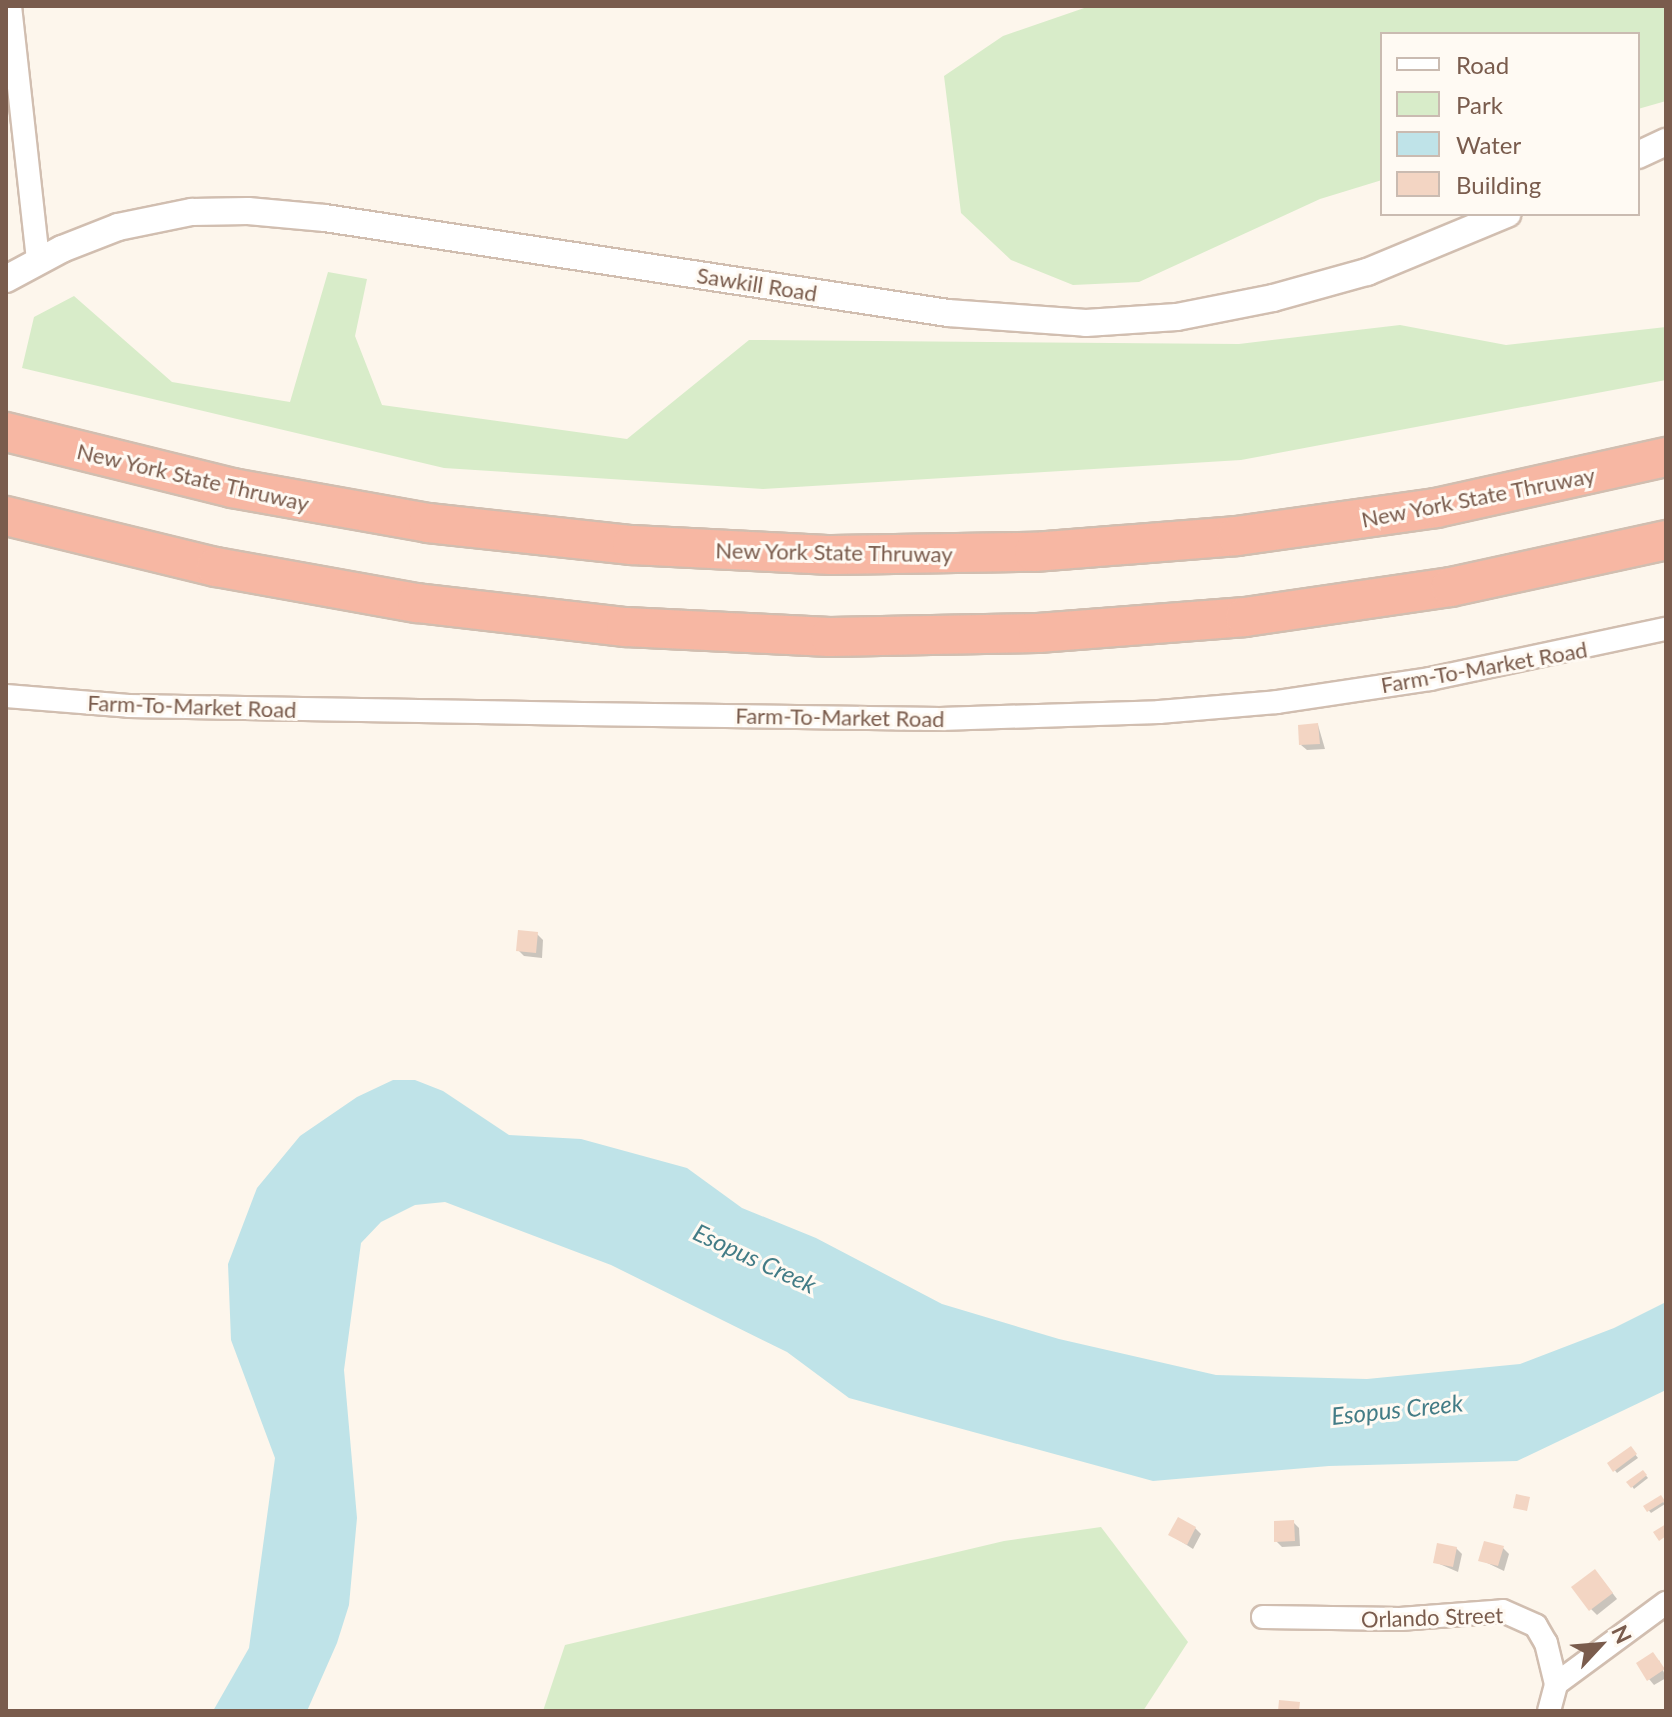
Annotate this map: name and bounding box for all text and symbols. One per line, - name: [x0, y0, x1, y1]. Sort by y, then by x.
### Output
- legend: [1380, 32, 1640, 216]
- text: Road: [1456, 50, 1509, 79]
- text: Park: [1456, 90, 1503, 119]
- text: Water: [1456, 130, 1521, 159]
- text: Building: [1456, 170, 1541, 199]
- street label: Sawkill Road: [695, 261, 819, 307]
- street label: New York State Thruway: [73, 437, 313, 517]
- street label: New York State Thruway: [1358, 461, 1598, 533]
- street label: New York State Thruway: [714, 537, 954, 567]
- street label: Farm-To-Market Road: [1379, 636, 1589, 698]
- street label: Farm-To-Market Road: [87, 689, 297, 723]
- street label: Farm-To-Market Road: [735, 702, 945, 732]
- water label: Esopus Creek: [689, 1217, 821, 1299]
- water label: Esopus Creek: [1330, 1388, 1464, 1430]
- street label: Orlando Street: [1361, 1601, 1503, 1633]
- north arrow: [1560, 1605, 1640, 1685]
- text: N: [1606, 1621, 1638, 1648]

